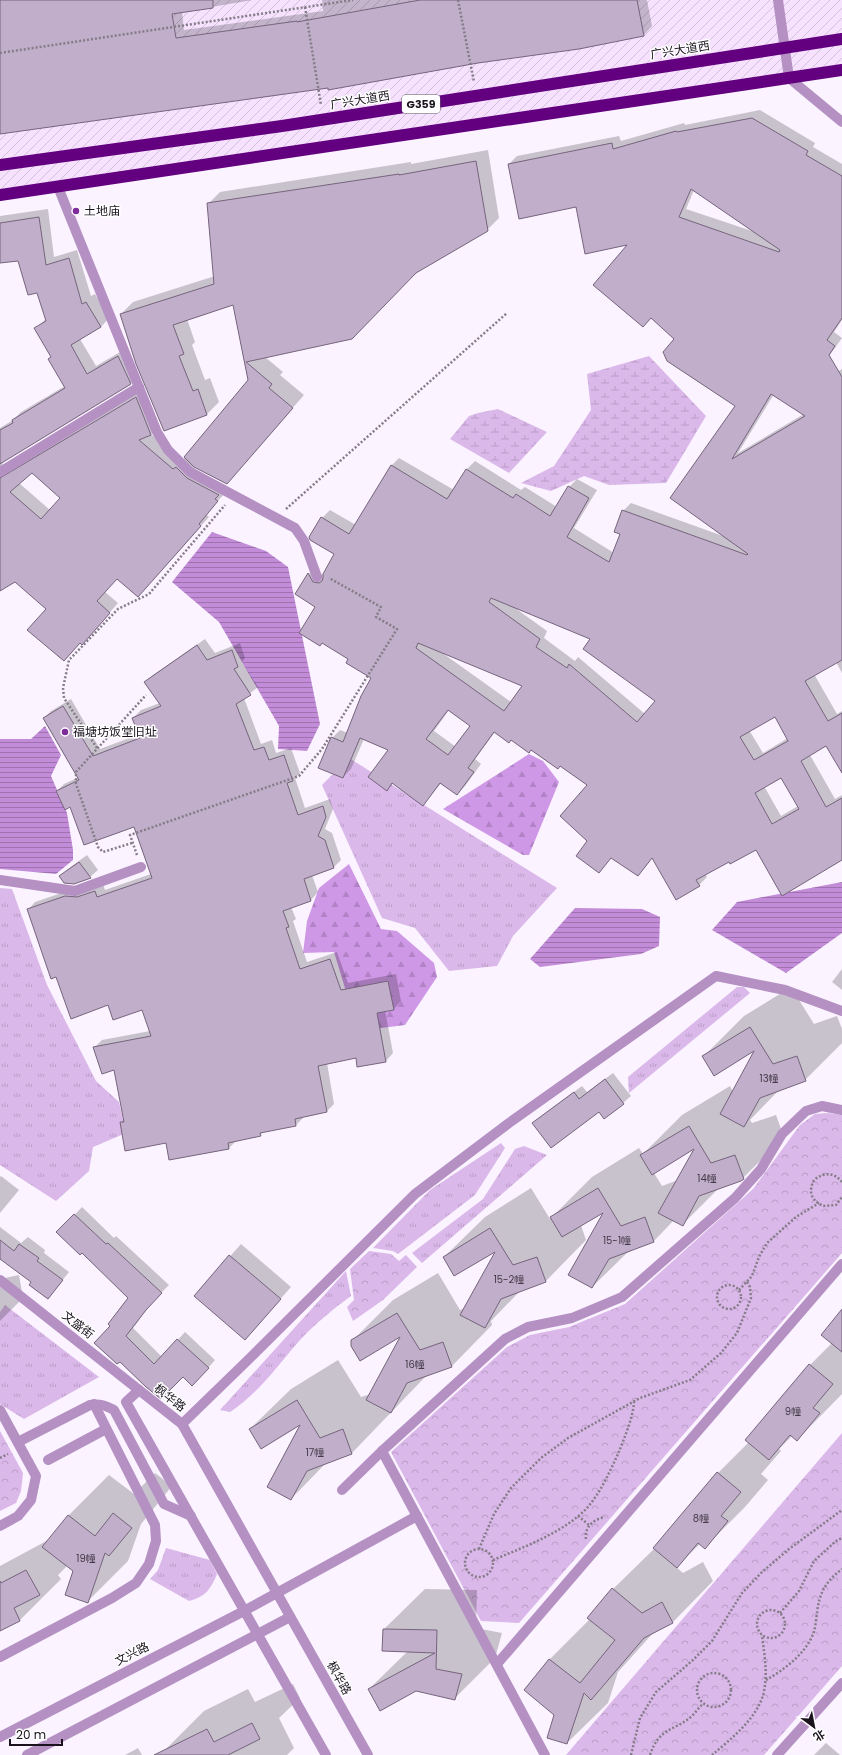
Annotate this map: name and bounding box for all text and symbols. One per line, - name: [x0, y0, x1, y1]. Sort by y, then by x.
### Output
- street label: 广兴大道西: [649, 36, 711, 63]
- street label: 广兴大道西: [329, 86, 391, 113]
- road number: G359: [402, 95, 440, 113]
- place label: 土地庙: [84, 202, 120, 219]
- marker: 土地庙: [71, 206, 81, 216]
- place label: 福塘坊饭堂旧址: [73, 723, 157, 740]
- marker: 福塘坊饭堂旧址: [60, 727, 70, 737]
- house number: 13幢: [759, 1071, 779, 1086]
- house number: 14幢: [697, 1171, 717, 1186]
- house number: 15-1幢: [603, 1233, 631, 1248]
- house number: 15-2幢: [494, 1272, 524, 1287]
- street label: 文盛街: [59, 1307, 98, 1342]
- house number: 16幢: [405, 1357, 425, 1372]
- street label: 枫华路: [151, 1380, 190, 1415]
- house number: 9幢: [785, 1404, 801, 1419]
- house number: 17幢: [306, 1445, 324, 1460]
- house number: 8幢: [693, 1511, 709, 1526]
- house number: 19幢: [76, 1551, 96, 1566]
- street label: 文兴路: [112, 1638, 152, 1669]
- street label: 枫华路: [323, 1658, 356, 1698]
- north arrow: [794, 1707, 834, 1747]
- scale bar: [10, 1721, 62, 1747]
- text: 20 m: [16, 1726, 46, 1743]
- text: 北: [810, 1726, 828, 1745]

